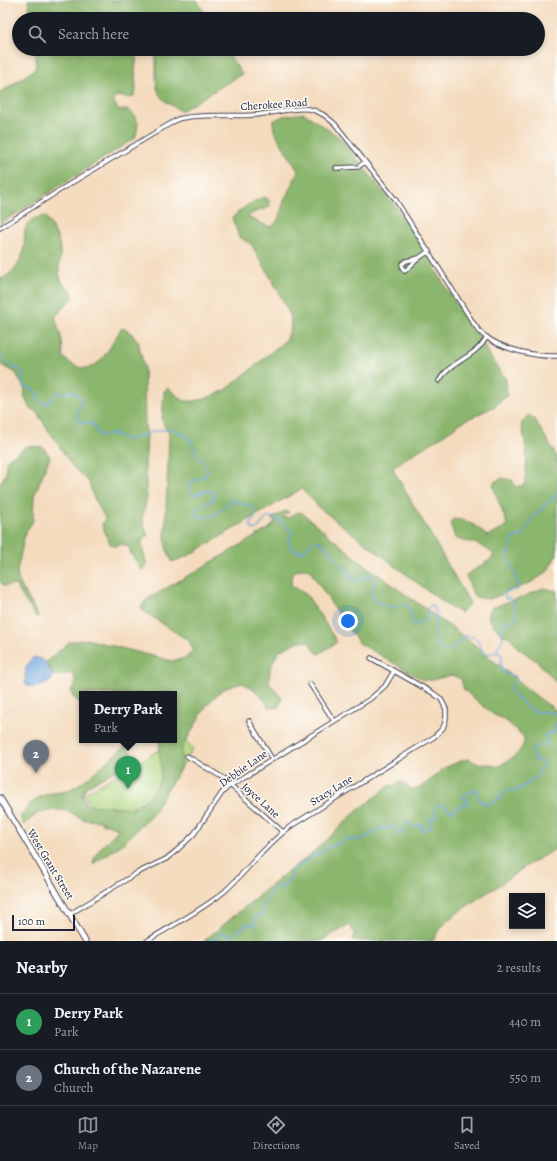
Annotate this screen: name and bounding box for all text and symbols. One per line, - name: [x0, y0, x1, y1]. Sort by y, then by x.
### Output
- search box: [12, 12, 545, 56]
- icon: search: [26, 23, 48, 45]
- text: Search here: [58, 24, 129, 44]
- street label: Cherokee Road: [240, 95, 308, 114]
- your location: [338, 611, 358, 631]
- popup: [79, 691, 177, 743]
- text: Derry Park: [94, 699, 162, 719]
- text: Park: [94, 719, 118, 736]
- pin: 2: [23, 740, 49, 773]
- street label: Debbie Lane: [216, 746, 270, 791]
- pin: 1: [115, 756, 141, 789]
- street label: Stacy Lane: [307, 771, 356, 810]
- street label: Joyce Lane: [238, 779, 283, 822]
- street label: West Grant Street: [23, 825, 78, 903]
- map controls: [509, 893, 545, 929]
- button: layers: [509, 893, 545, 929]
- scale bar: [12, 913, 75, 932]
- text: 100 m: [18, 914, 45, 929]
- text: Nearby: [16, 956, 67, 979]
- text: 2 results: [497, 959, 541, 976]
- text: Derry Park: [54, 1003, 123, 1023]
- text: 1: [27, 1013, 31, 1030]
- text: 440 m: [509, 1013, 541, 1030]
- text: Park: [54, 1023, 78, 1040]
- text: Church of the Nazarene: [54, 1059, 201, 1079]
- text: 2: [26, 1069, 32, 1086]
- text: 550 m: [510, 1069, 541, 1086]
- text: Church: [54, 1079, 93, 1096]
- tab: Map: [77, 1114, 99, 1153]
- tab: Directions: [253, 1114, 300, 1153]
- tab: Saved: [454, 1114, 480, 1153]

